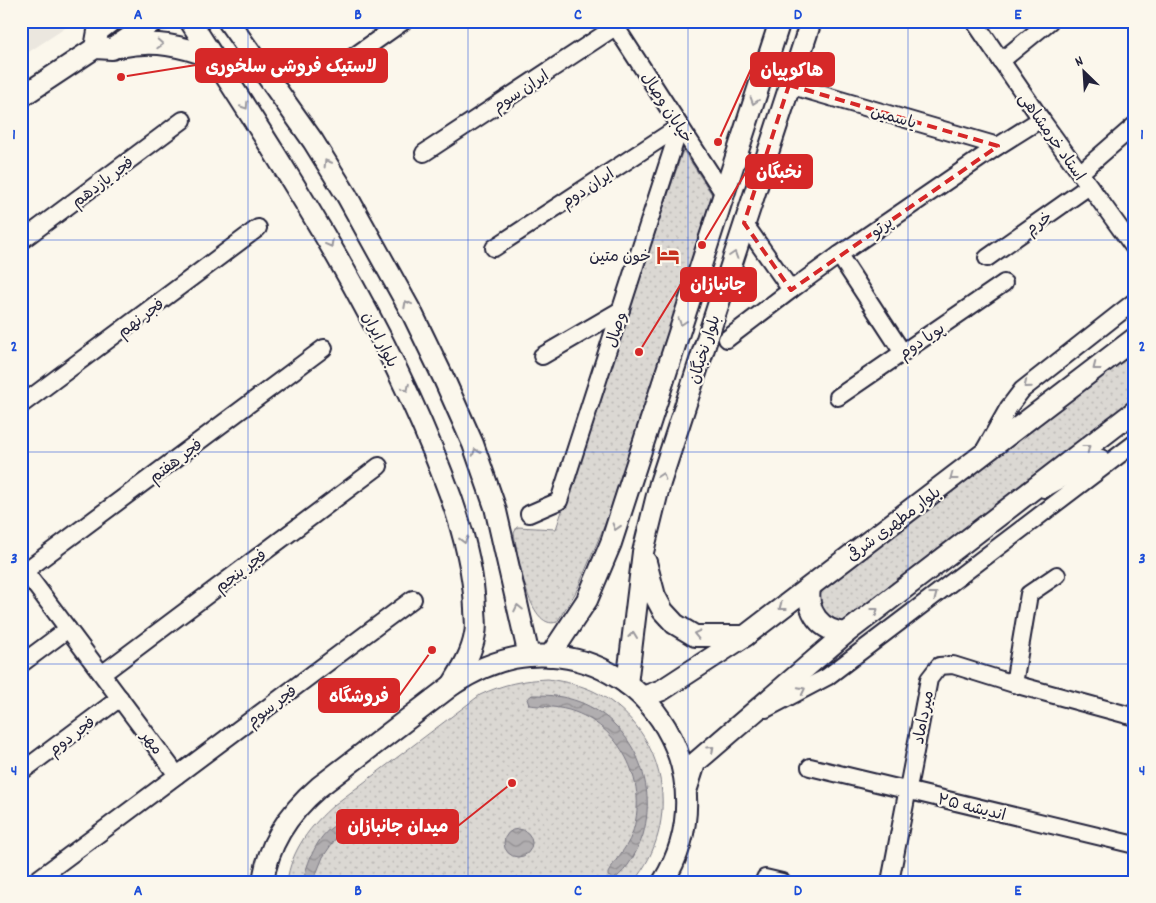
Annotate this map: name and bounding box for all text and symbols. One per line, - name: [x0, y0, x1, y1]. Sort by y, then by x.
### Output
- text: A: [134, 4, 143, 27]
- text: B: [354, 4, 362, 27]
- text: C: [574, 4, 582, 27]
- text: D: [794, 4, 803, 27]
- text: E: [1014, 4, 1022, 27]
- one-way arrow: [157, 39, 165, 50]
- north arrow: [1058, 48, 1108, 98]
- callout: لاستیک فروشی سلخوری: [196, 49, 387, 82]
- text: N: [1072, 51, 1087, 73]
- callout: هاکوپیان: [751, 53, 834, 86]
- text: لاستیک فروشی سلخوری: [205, 56, 377, 81]
- text: هاکوپیان: [761, 60, 824, 85]
- street label: ایران سوم: [488, 65, 554, 119]
- street label: خیابان وصال: [634, 68, 697, 148]
- street label: استاد خرمشاهی: [1012, 89, 1090, 186]
- one-way arrow: [750, 96, 760, 105]
- one-way arrow: [239, 101, 248, 110]
- street label: یاسمین: [868, 101, 919, 136]
- text: 1: [12, 124, 16, 147]
- text: 1: [1140, 124, 1144, 147]
- street label: فجر یازدهم: [68, 152, 139, 214]
- callout: نخبگان: [746, 155, 812, 188]
- one-way arrow: [323, 160, 333, 169]
- text: نخبگان: [756, 161, 802, 187]
- street label: ایران دوم: [557, 163, 619, 215]
- street label: خرم: [1021, 206, 1058, 242]
- street label: پرتو: [866, 212, 898, 245]
- one-way arrow: [324, 239, 334, 248]
- hotel icon: خون متین: [655, 242, 681, 268]
- place label: خون متین: [589, 246, 651, 269]
- one-way arrow: [728, 251, 738, 259]
- callout: جانبازان: [681, 268, 756, 301]
- text: جانبازان: [690, 274, 746, 299]
- street label: فجر نهم: [113, 294, 170, 344]
- one-way arrow: [403, 301, 413, 310]
- street label: بلوار ایران: [355, 308, 403, 372]
- street label: وصال: [601, 308, 634, 351]
- street label: بلوار نخبگان: [683, 312, 727, 387]
- one-way arrow: [678, 317, 688, 326]
- street label: پویا دوم: [895, 318, 950, 366]
- text: 2: [11, 336, 18, 359]
- text: 2: [1139, 336, 1146, 359]
- one-way arrow: [1093, 362, 1102, 370]
- one-way arrow: [1024, 380, 1033, 389]
- one-way arrow: [400, 383, 410, 392]
- street label: فجر هفتم: [145, 434, 208, 490]
- one-way arrow: [1081, 445, 1090, 453]
- one-way arrow: [472, 448, 482, 456]
- one-way arrow: [949, 471, 959, 480]
- one-way arrow: [656, 472, 666, 481]
- street label: بلوار مطهری شرقی: [842, 481, 946, 568]
- one-way arrow: [612, 522, 622, 530]
- one-way arrow: [459, 535, 469, 543]
- street label: فجر پنجم: [211, 545, 272, 599]
- text: 3: [10, 548, 18, 571]
- text: 3: [1138, 548, 1146, 571]
- one-way arrow: [928, 593, 937, 601]
- one-way arrow: [779, 602, 788, 610]
- one-way arrow: [513, 604, 524, 613]
- one-way arrow: [869, 608, 878, 616]
- one-way arrow: [692, 629, 701, 640]
- one-way arrow: [627, 631, 638, 639]
- callout: فروشگاه: [319, 679, 399, 712]
- street label: فجر سوم: [242, 680, 303, 734]
- text: فروشگاه: [329, 685, 389, 711]
- one-way arrow: [797, 686, 806, 696]
- street label: میرداماد: [908, 689, 941, 746]
- street label: فجر دوم: [44, 712, 101, 762]
- street label: مهر: [133, 725, 168, 760]
- one-way arrow: [705, 746, 714, 755]
- text: 4: [11, 760, 17, 783]
- text: 4: [1139, 760, 1145, 783]
- street label: اندیشه ۲۵: [935, 789, 1008, 828]
- callout: میدان جانبازان: [337, 810, 458, 843]
- text: میدان جانبازان: [348, 816, 449, 841]
- text: A: [134, 880, 143, 903]
- text: B: [354, 880, 362, 903]
- text: C: [574, 880, 582, 903]
- text: D: [794, 880, 803, 903]
- text: E: [1014, 880, 1022, 903]

